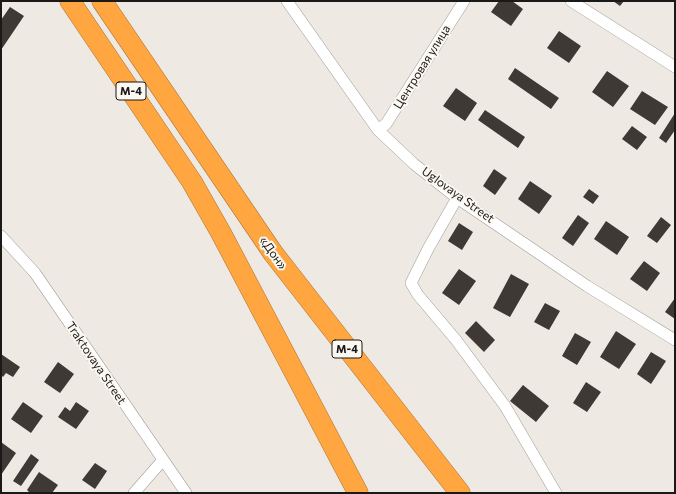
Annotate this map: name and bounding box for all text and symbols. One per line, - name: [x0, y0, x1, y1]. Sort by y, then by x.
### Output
- street label: Центровая улица: [390, 22, 454, 112]
- road number: М-4: [116, 82, 146, 100]
- street label: Uglovaya Street: [419, 164, 497, 226]
- street label: «Дон»: [256, 234, 290, 272]
- street label: Traktovaya Street: [63, 319, 129, 407]
- road number: М-4: [332, 340, 362, 358]

